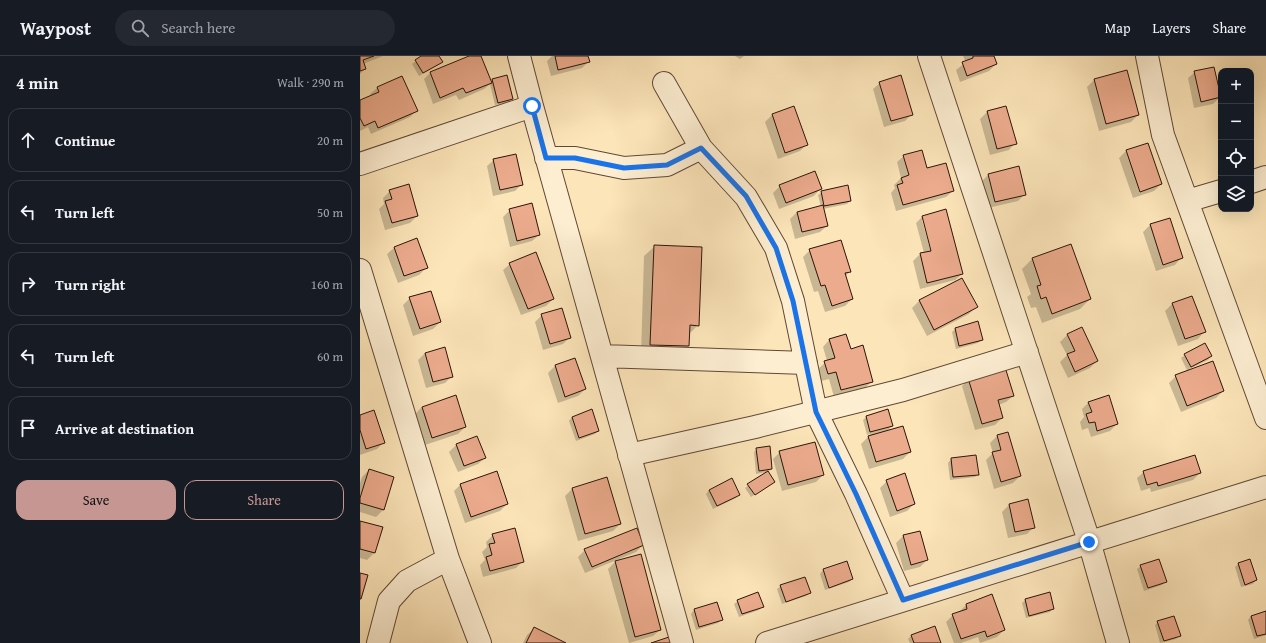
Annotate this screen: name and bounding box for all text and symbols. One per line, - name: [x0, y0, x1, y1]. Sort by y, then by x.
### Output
- search box: [115, 10, 395, 46]
- text: Waypost: [20, 14, 91, 42]
- icon: search: [129, 17, 151, 39]
- text: Search here: [161, 17, 235, 38]
- text: Map: [1105, 18, 1131, 38]
- text: Layers: [1153, 18, 1191, 38]
- text: Share: [1213, 18, 1246, 38]
- map controls: [1218, 68, 1254, 212]
- button: +: [1218, 68, 1254, 104]
- text: 4 min: [16, 70, 58, 95]
- text: Walk · 290 m: [277, 73, 344, 92]
- route start: [523, 97, 541, 115]
- button: −: [1218, 104, 1254, 140]
- icon: ahead: [17, 129, 39, 151]
- text: Continue: [55, 130, 116, 151]
- text: 20 m: [317, 131, 343, 150]
- button: locate: [1218, 140, 1254, 176]
- button: layers: [1218, 176, 1254, 212]
- icon: left: [17, 201, 39, 223]
- text: Turn left: [55, 202, 114, 223]
- text: 50 m: [317, 203, 343, 222]
- icon: right: [17, 273, 39, 295]
- text: Turn right: [55, 274, 126, 295]
- text: 160 m: [311, 275, 343, 294]
- icon: left: [17, 345, 39, 367]
- text: Turn left: [55, 346, 114, 367]
- text: 60 m: [317, 347, 343, 366]
- icon: arrive: [17, 417, 39, 439]
- text: Arrive at destination: [55, 418, 194, 439]
- button: Save: [16, 480, 176, 520]
- button: Share: [184, 480, 344, 520]
- route end: [1080, 533, 1098, 551]

